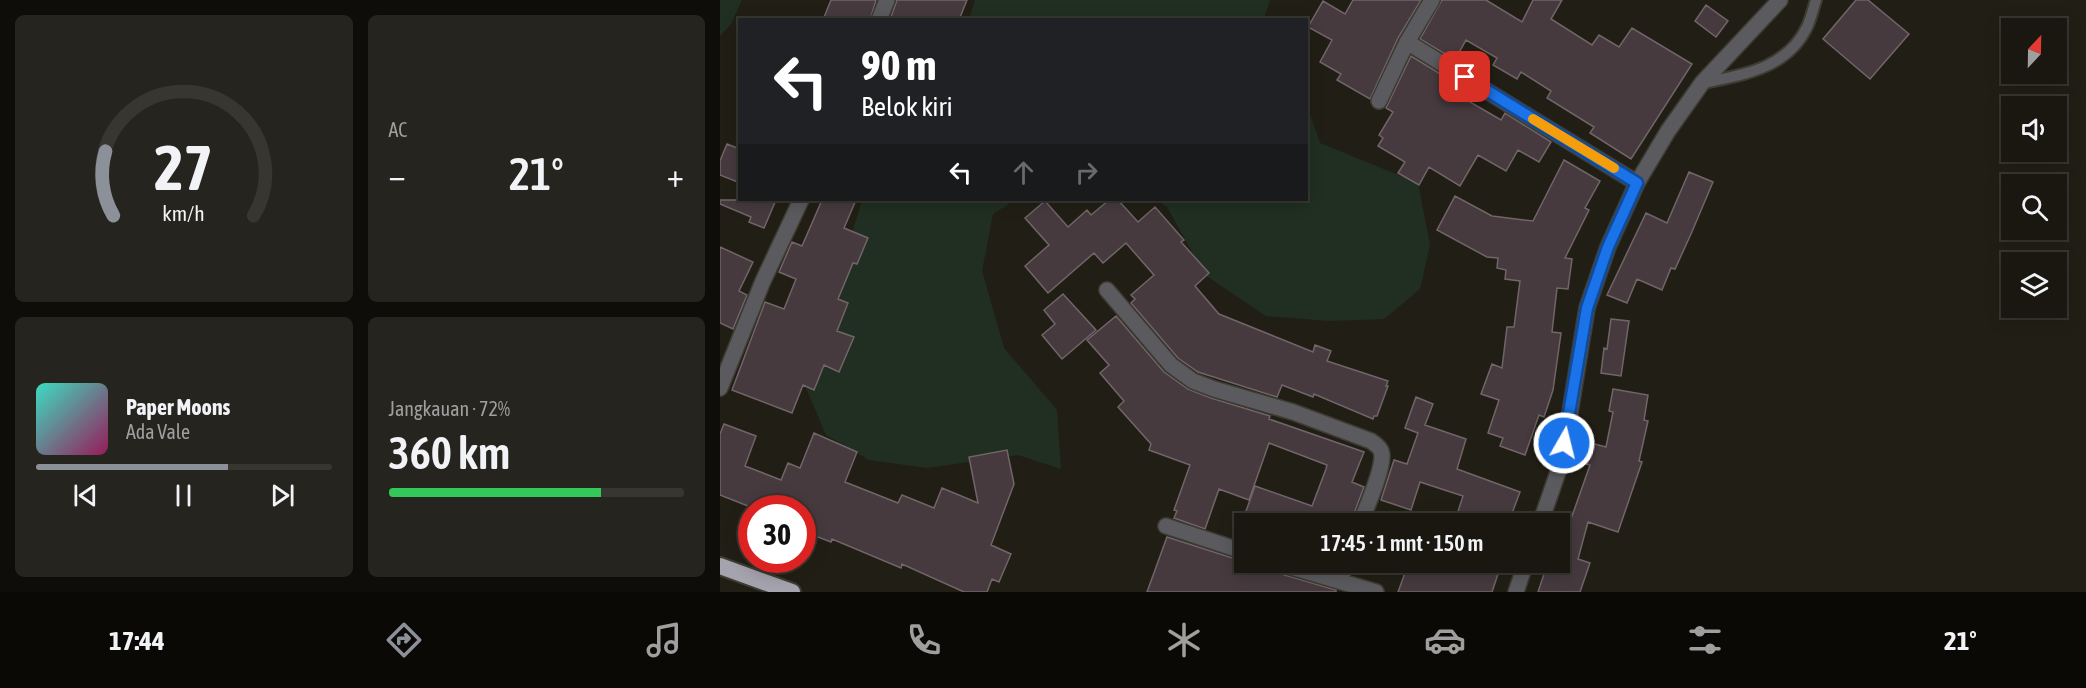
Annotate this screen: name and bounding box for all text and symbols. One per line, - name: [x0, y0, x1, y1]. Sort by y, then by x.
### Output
- north arrow: [2001, 18, 2067, 84]
- map controls: [2001, 18, 2067, 318]
- text: 90 m: [861, 41, 936, 89]
- icon: left: [762, 42, 840, 120]
- pin: [1439, 51, 1490, 102]
- icon: arrive: [1448, 60, 1481, 93]
- text: Belok kiri: [861, 91, 953, 122]
- button: sound: [2001, 96, 2067, 162]
- text: AC: [389, 118, 407, 141]
- text: 27: [154, 132, 213, 203]
- text: 21°: [509, 148, 564, 200]
- text: −: [389, 156, 406, 194]
- text: +: [667, 156, 684, 194]
- icon: left: [944, 156, 977, 189]
- icon: ahead: [1007, 156, 1040, 189]
- icon: right: [1070, 156, 1103, 189]
- button: search: [2001, 174, 2067, 240]
- text: km/h: [162, 201, 205, 226]
- button: layers: [2001, 252, 2067, 318]
- text: Paper Moons: [126, 394, 230, 420]
- text: Jangkauan · 72%: [389, 397, 510, 420]
- position arrow: [1532, 411, 1596, 475]
- text: Ada Vale: [126, 420, 190, 443]
- text: 360 km: [389, 427, 510, 479]
- icon: previous: [69, 479, 102, 512]
- icon: pause: [167, 479, 200, 512]
- icon: next: [266, 479, 299, 512]
- speed limit sign: 30: [738, 495, 816, 573]
- text: 17:45 · 1 mnt · 150 m: [1321, 530, 1483, 556]
- icon: directions: [383, 619, 425, 661]
- icon: music: [643, 619, 685, 661]
- icon: phone: [903, 619, 945, 661]
- icon: climate: [1163, 619, 1205, 661]
- icon: car: [1424, 619, 1466, 661]
- icon: filters: [1684, 619, 1726, 661]
- text: 17:44: [109, 625, 165, 656]
- text: 21°: [1944, 625, 1977, 656]

